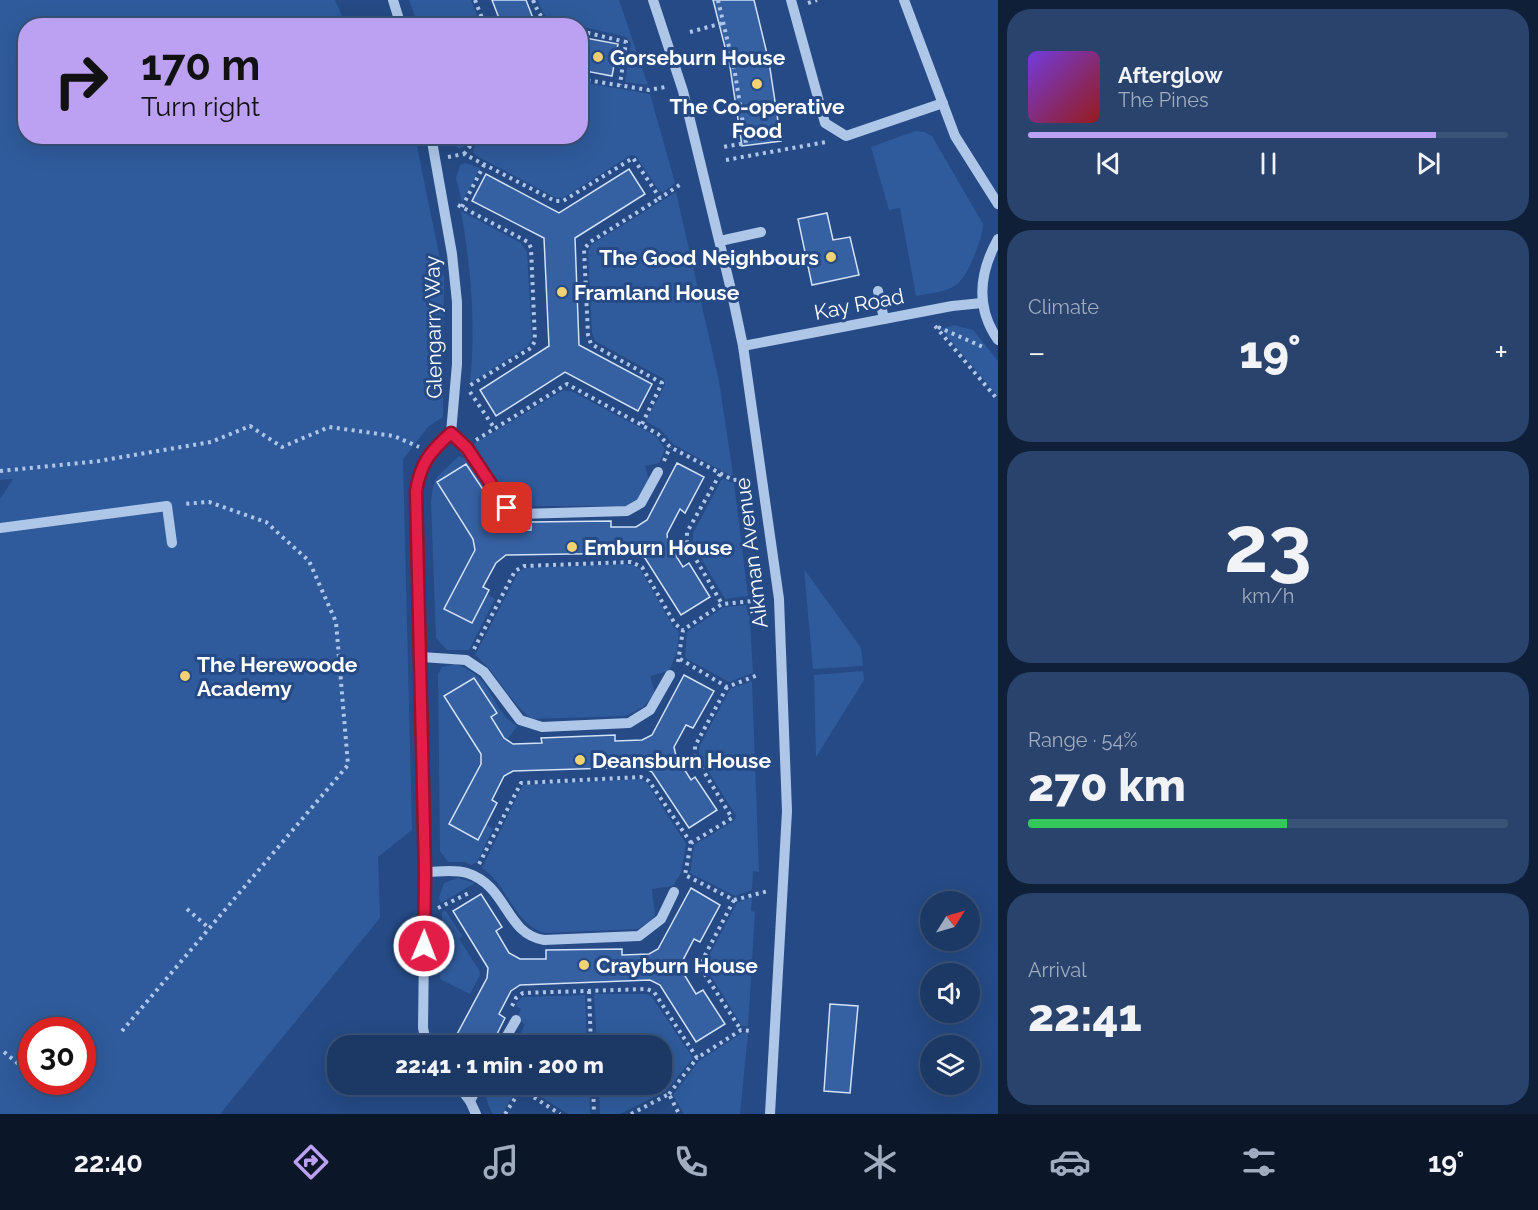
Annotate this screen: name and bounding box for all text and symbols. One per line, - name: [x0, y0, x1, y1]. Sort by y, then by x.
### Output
- text: 170 m: [141, 41, 260, 90]
- icon: right: [42, 42, 120, 120]
- place label: Gorseburn House: [610, 45, 786, 70]
- marker: Gorseburn House: [591, 50, 605, 64]
- text: Afterglow: [1118, 62, 1223, 88]
- marker: The Co-operative Food: [750, 77, 764, 91]
- text: The Pines: [1118, 88, 1209, 112]
- text: Turn right: [141, 91, 260, 122]
- place label: The Co-operative Food: [670, 94, 845, 143]
- icon: previous: [1092, 147, 1125, 180]
- icon: pause: [1252, 147, 1285, 180]
- icon: next: [1412, 147, 1445, 180]
- place label: The Good Neighbours: [599, 245, 819, 270]
- marker: The Good Neighbours: [824, 250, 838, 264]
- street label: Glengarry Way: [419, 255, 447, 399]
- place label: Framland House: [574, 280, 740, 305]
- street label: Kay Road: [812, 283, 906, 325]
- marker: Framland House: [555, 285, 569, 299]
- text: Climate: [1028, 295, 1099, 319]
- text: 19°: [1239, 326, 1301, 379]
- text: −: [1028, 333, 1046, 372]
- text: +: [1494, 333, 1508, 372]
- street label: Aikman Avenue: [729, 476, 773, 630]
- pin: [481, 482, 532, 533]
- icon: arrive: [490, 491, 523, 524]
- text: 23: [1224, 499, 1312, 590]
- place label: Emburn House: [584, 535, 733, 560]
- marker: Emburn House: [565, 540, 579, 554]
- text: km/h: [1242, 584, 1294, 608]
- place label: The Herewoode Academy: [197, 652, 358, 701]
- marker: The Herewoode Academy: [178, 669, 192, 683]
- text: Range · 54%: [1028, 728, 1138, 752]
- place label: Deansburn House: [592, 748, 771, 773]
- marker: Deansburn House: [573, 753, 587, 767]
- text: 270 km: [1028, 759, 1186, 812]
- north arrow: [920, 891, 980, 951]
- map controls: [920, 891, 980, 1095]
- position arrow: [392, 914, 456, 978]
- place label: Crayburn House: [596, 953, 758, 978]
- marker: Crayburn House: [577, 958, 591, 972]
- text: Arrival: [1028, 958, 1087, 982]
- button: sound: [920, 963, 980, 1023]
- text: 22:41: [1028, 989, 1142, 1042]
- speed limit sign: 30: [18, 1017, 96, 1095]
- button: layers: [920, 1035, 980, 1095]
- text: 22:41 · 1 min · 200 m: [395, 1052, 604, 1078]
- icon: directions: [290, 1141, 332, 1183]
- icon: music: [480, 1141, 522, 1183]
- icon: phone: [670, 1141, 712, 1183]
- icon: climate: [859, 1141, 901, 1183]
- icon: car: [1049, 1141, 1091, 1183]
- icon: filters: [1238, 1141, 1280, 1183]
- text: 22:40: [74, 1147, 143, 1178]
- text: 19°: [1428, 1147, 1464, 1178]

